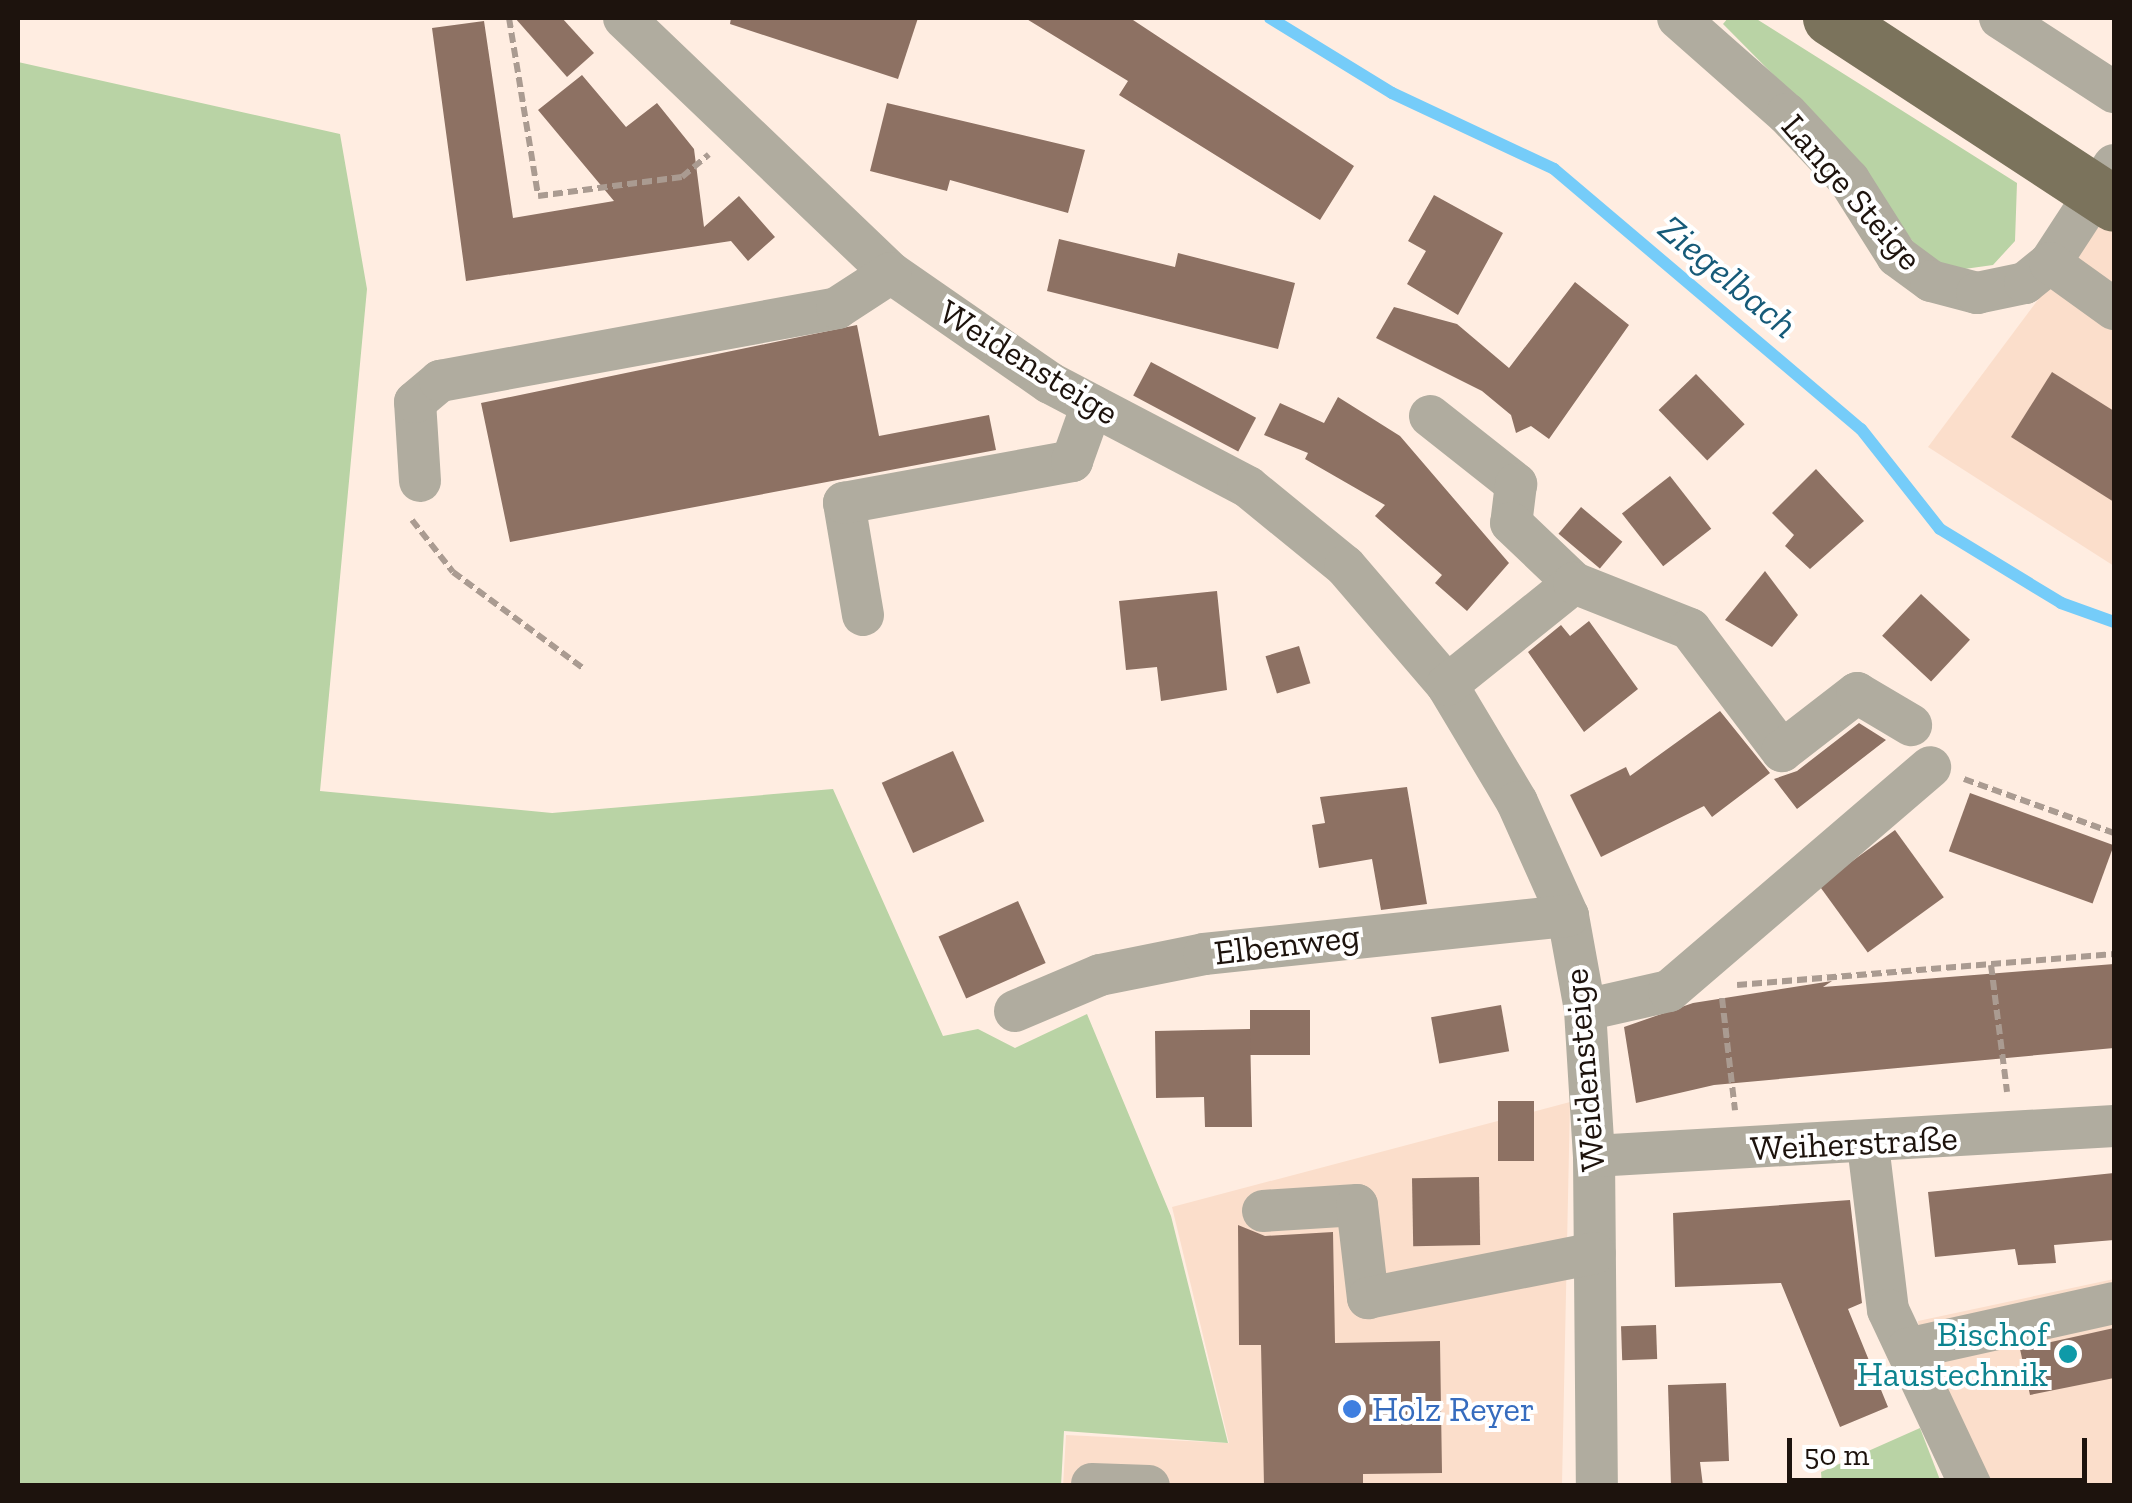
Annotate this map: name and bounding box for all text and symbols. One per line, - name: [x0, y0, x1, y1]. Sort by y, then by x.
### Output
- street label: Lange Steige: [1773, 105, 1931, 279]
- water label: Ziegelbach: [1650, 206, 1806, 348]
- street label: Weidensteige: [932, 290, 1126, 434]
- street label: Elbenweg: [1212, 914, 1362, 974]
- street label: Weidensteige: [1554, 967, 1614, 1173]
- street label: Weiherstraße: [1749, 1117, 1959, 1169]
- place label: Bischof Haustechnik: [1857, 1313, 2048, 1395]
- marker: Bischof Haustechnik: [2057, 1343, 2079, 1365]
- place label: Holz Reyer: [1372, 1388, 1535, 1430]
- marker: Holz Reyer: [1341, 1398, 1363, 1420]
- scale bar: [1792, 1418, 2092, 1480]
- text: 50 m: [1804, 1437, 1869, 1473]

